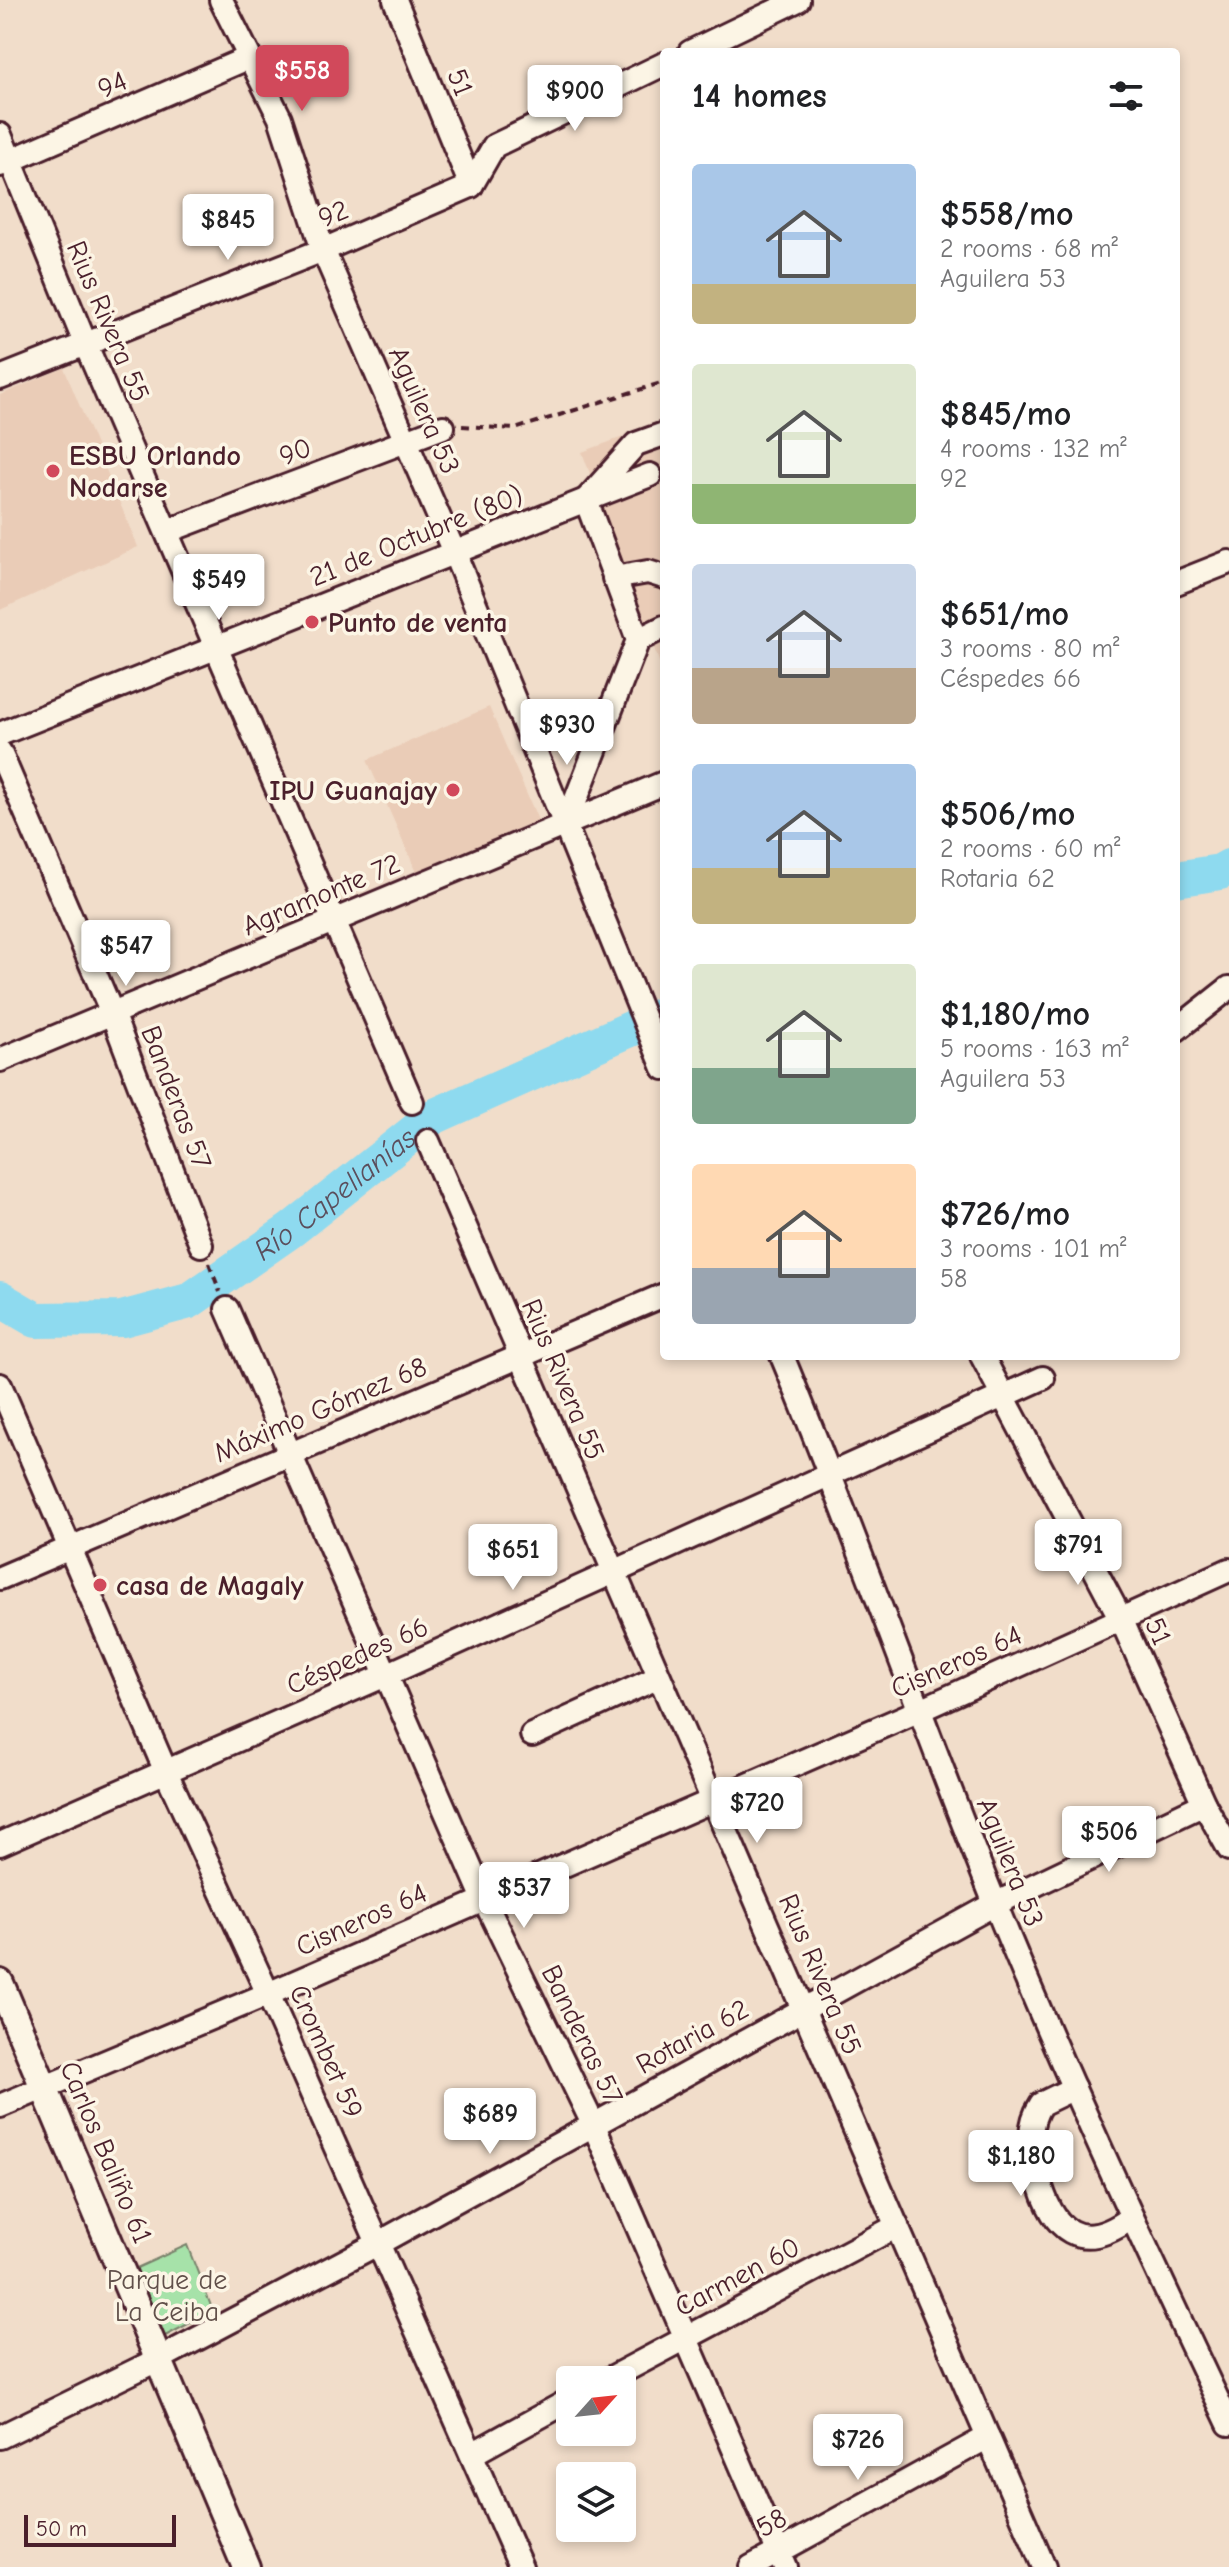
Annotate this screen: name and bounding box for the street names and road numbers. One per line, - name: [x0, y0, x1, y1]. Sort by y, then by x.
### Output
- street label: 51: [440, 64, 480, 101]
- street label: 94: [93, 65, 132, 105]
- street label: 92: [314, 193, 353, 234]
- street label: Rius Rivera 55: [60, 236, 156, 406]
- street label: Aguilera 53: [382, 342, 466, 479]
- street label: 90: [275, 431, 316, 473]
- street label: 21 de Octubre (80): [305, 479, 528, 593]
- street label: Agramonte 72: [238, 847, 405, 942]
- street label: Banderas 57: [134, 1021, 218, 1173]
- street label: Rius Rivera 55: [515, 1294, 611, 1464]
- street label: Máximo Gómez 68: [209, 1351, 432, 1469]
- street label: Céspedes 66: [281, 1610, 433, 1701]
- street label: 51: [1138, 1613, 1178, 1650]
- street label: Cisneros 64: [886, 1619, 1027, 1705]
- street label: Aguilera 53: [970, 1793, 1050, 1931]
- street label: Cisneros 64: [291, 1877, 432, 1963]
- street label: Rius Rivera 55: [772, 1889, 868, 2059]
- street label: Banderas 57: [535, 1960, 629, 2109]
- street label: Crombet 59: [283, 1980, 370, 2123]
- street label: Rotaria 62: [631, 1993, 754, 2081]
- street label: Carlos Baliño 61: [53, 2057, 159, 2248]
- street label: Carmen 60: [669, 2231, 805, 2323]
- street label: 58: [751, 2502, 792, 2544]

